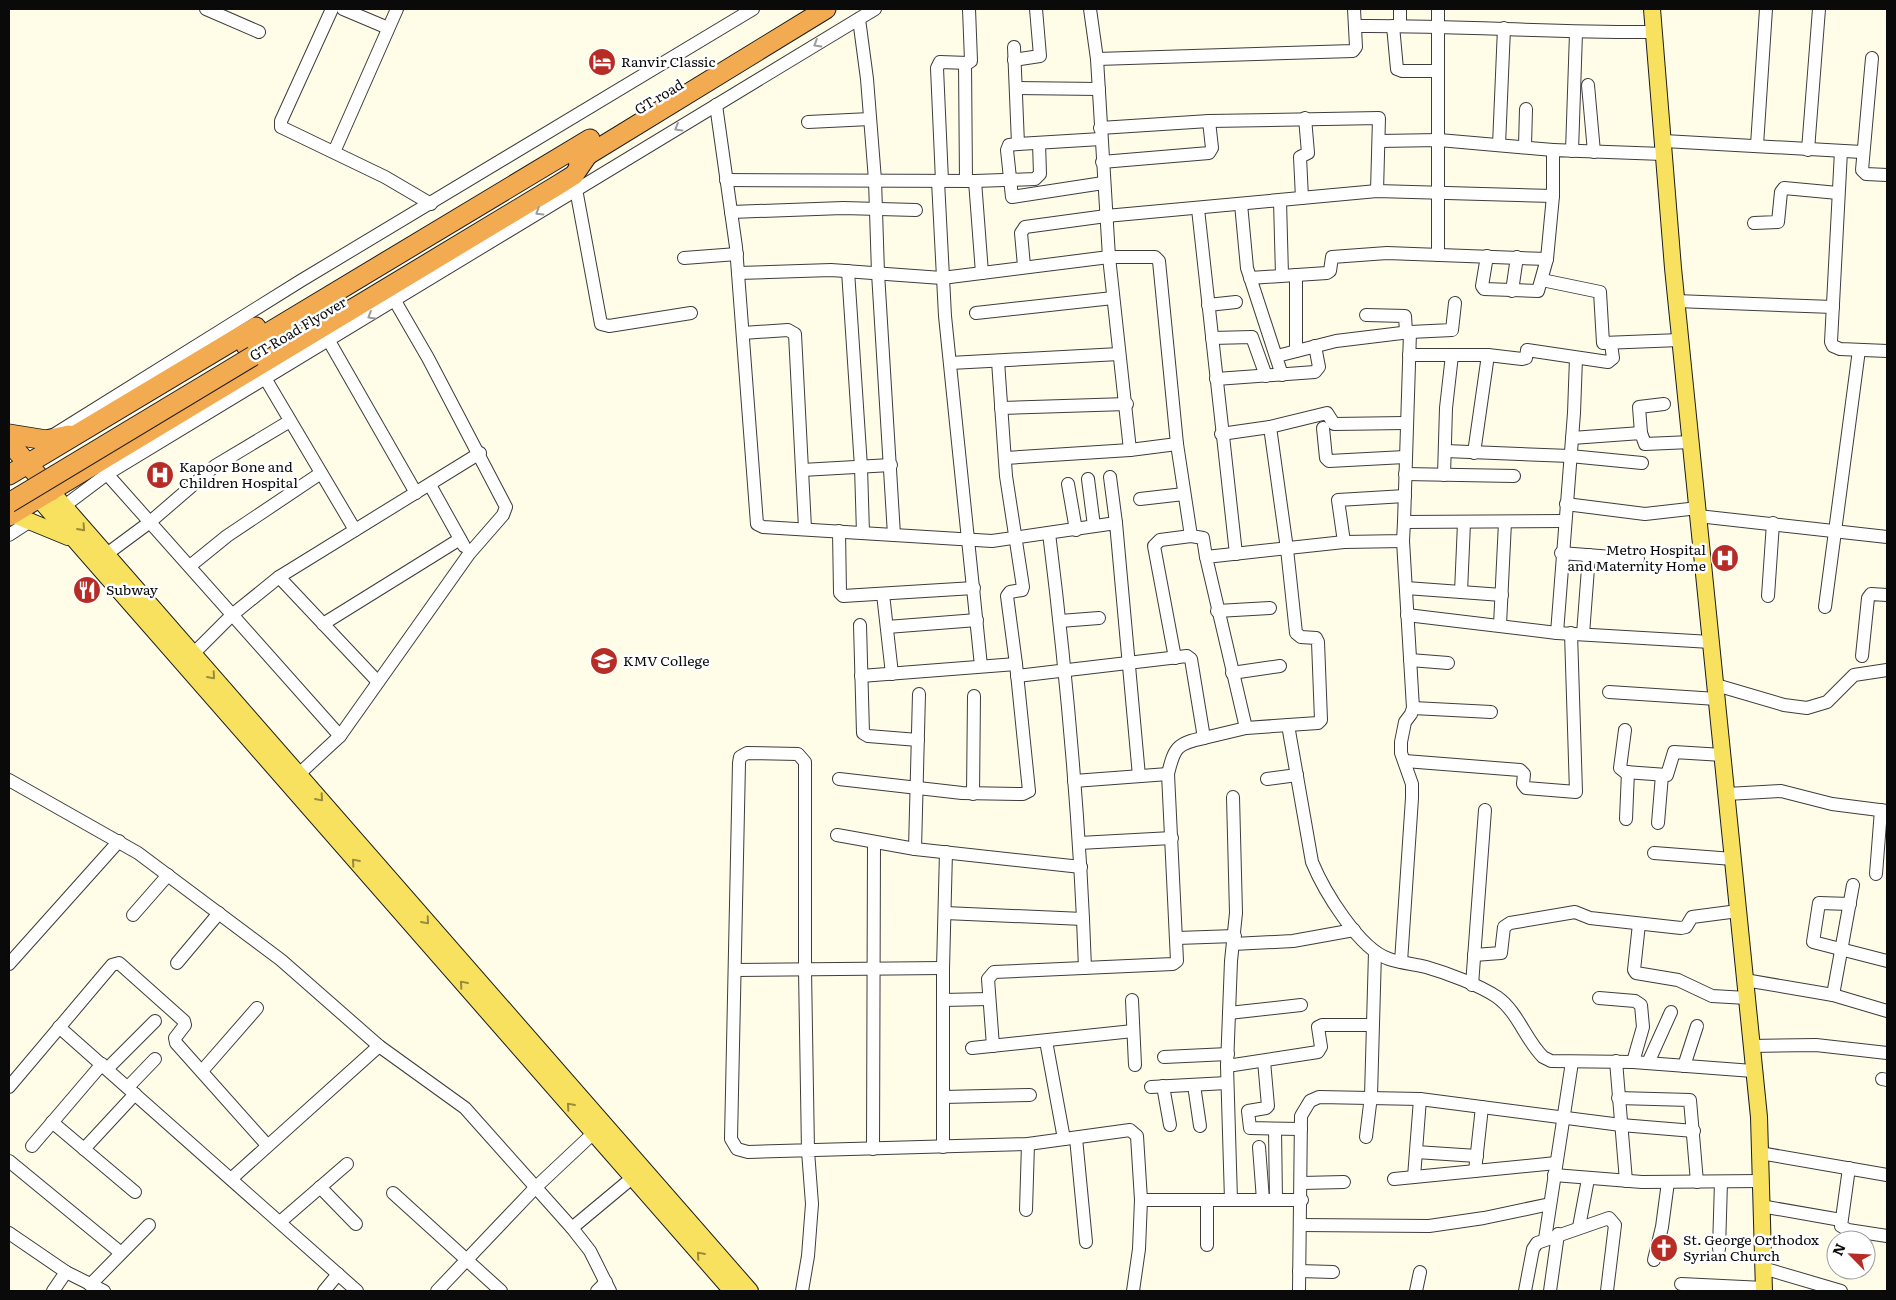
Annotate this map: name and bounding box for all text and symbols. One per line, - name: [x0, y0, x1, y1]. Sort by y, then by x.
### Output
- one-way arrow: [814, 37, 823, 47]
- hotel icon: Ranvir Classic: [587, 47, 617, 77]
- place label: Ranvir Classic: [621, 51, 715, 71]
- street label: GT road: [630, 73, 687, 119]
- one-way arrow: [674, 121, 683, 131]
- one-way arrow: [536, 206, 545, 216]
- street label: GT Road Flyover: [245, 291, 350, 365]
- one-way arrow: [367, 309, 376, 319]
- place label: Kapoor Bone and Children Hospital: [179, 456, 298, 492]
- hospital icon: Kapoor Bone and Children Hospital: [145, 460, 175, 490]
- one-way arrow: [76, 522, 85, 531]
- place label: Metro Hospital and Maternity Home: [1567, 539, 1706, 575]
- hospital icon: Metro Hospital and Maternity Home: [1710, 543, 1740, 573]
- restaurant icon: Subway: [72, 575, 102, 605]
- place label: Subway: [106, 579, 159, 599]
- school or university icon: KMV College: [589, 646, 619, 676]
- place label: KMV College: [623, 650, 709, 670]
- one-way arrow: [206, 671, 215, 680]
- one-way arrow: [314, 793, 323, 802]
- one-way arrow: [352, 858, 361, 867]
- one-way arrow: [420, 915, 429, 924]
- one-way arrow: [459, 980, 468, 989]
- one-way arrow: [567, 1103, 575, 1112]
- place label: St. George Orthodox Syrian Church: [1683, 1229, 1819, 1265]
- north arrow: [1826, 1230, 1876, 1280]
- church icon: St. George Orthodox Syrian Church: [1649, 1233, 1679, 1263]
- text: N: [1827, 1240, 1850, 1259]
- one-way arrow: [696, 1251, 705, 1260]

